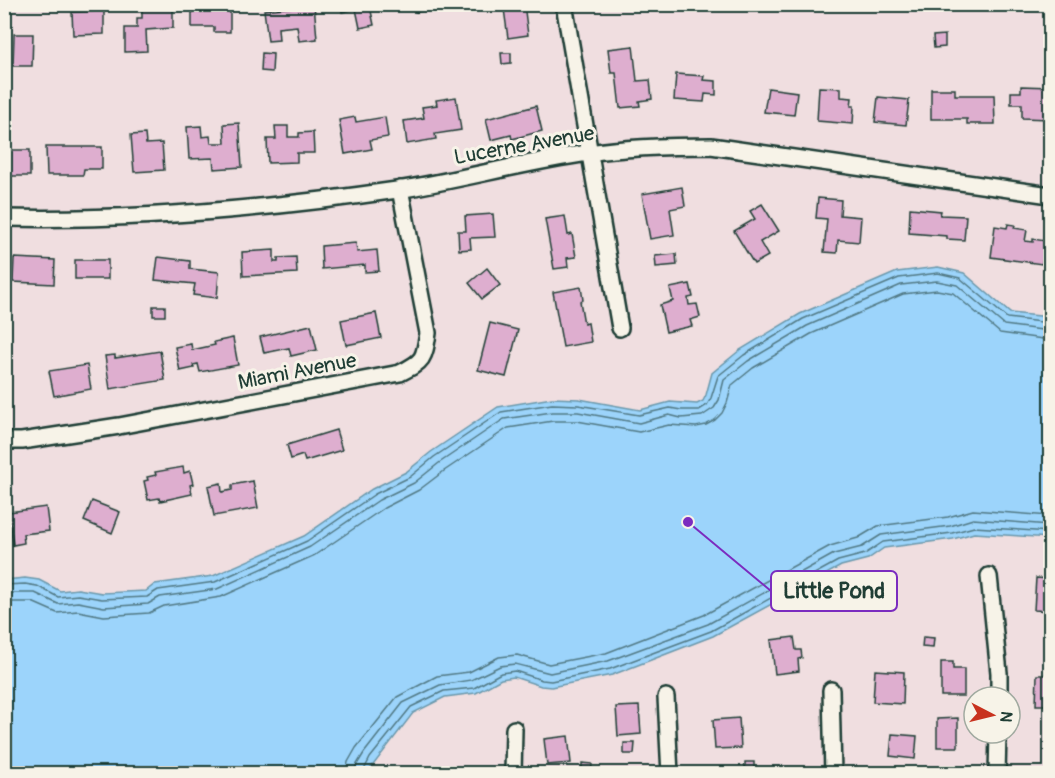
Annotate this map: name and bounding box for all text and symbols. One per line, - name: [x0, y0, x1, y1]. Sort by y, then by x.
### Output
- street label: Lucerne Avenue: [452, 120, 597, 171]
- street label: Miami Avenue: [236, 347, 359, 396]
- callout: Little Pond: [771, 571, 897, 611]
- text: Little Pond: [783, 577, 885, 605]
- north arrow: [962, 685, 1022, 745]
- text: N: [995, 710, 1016, 723]

